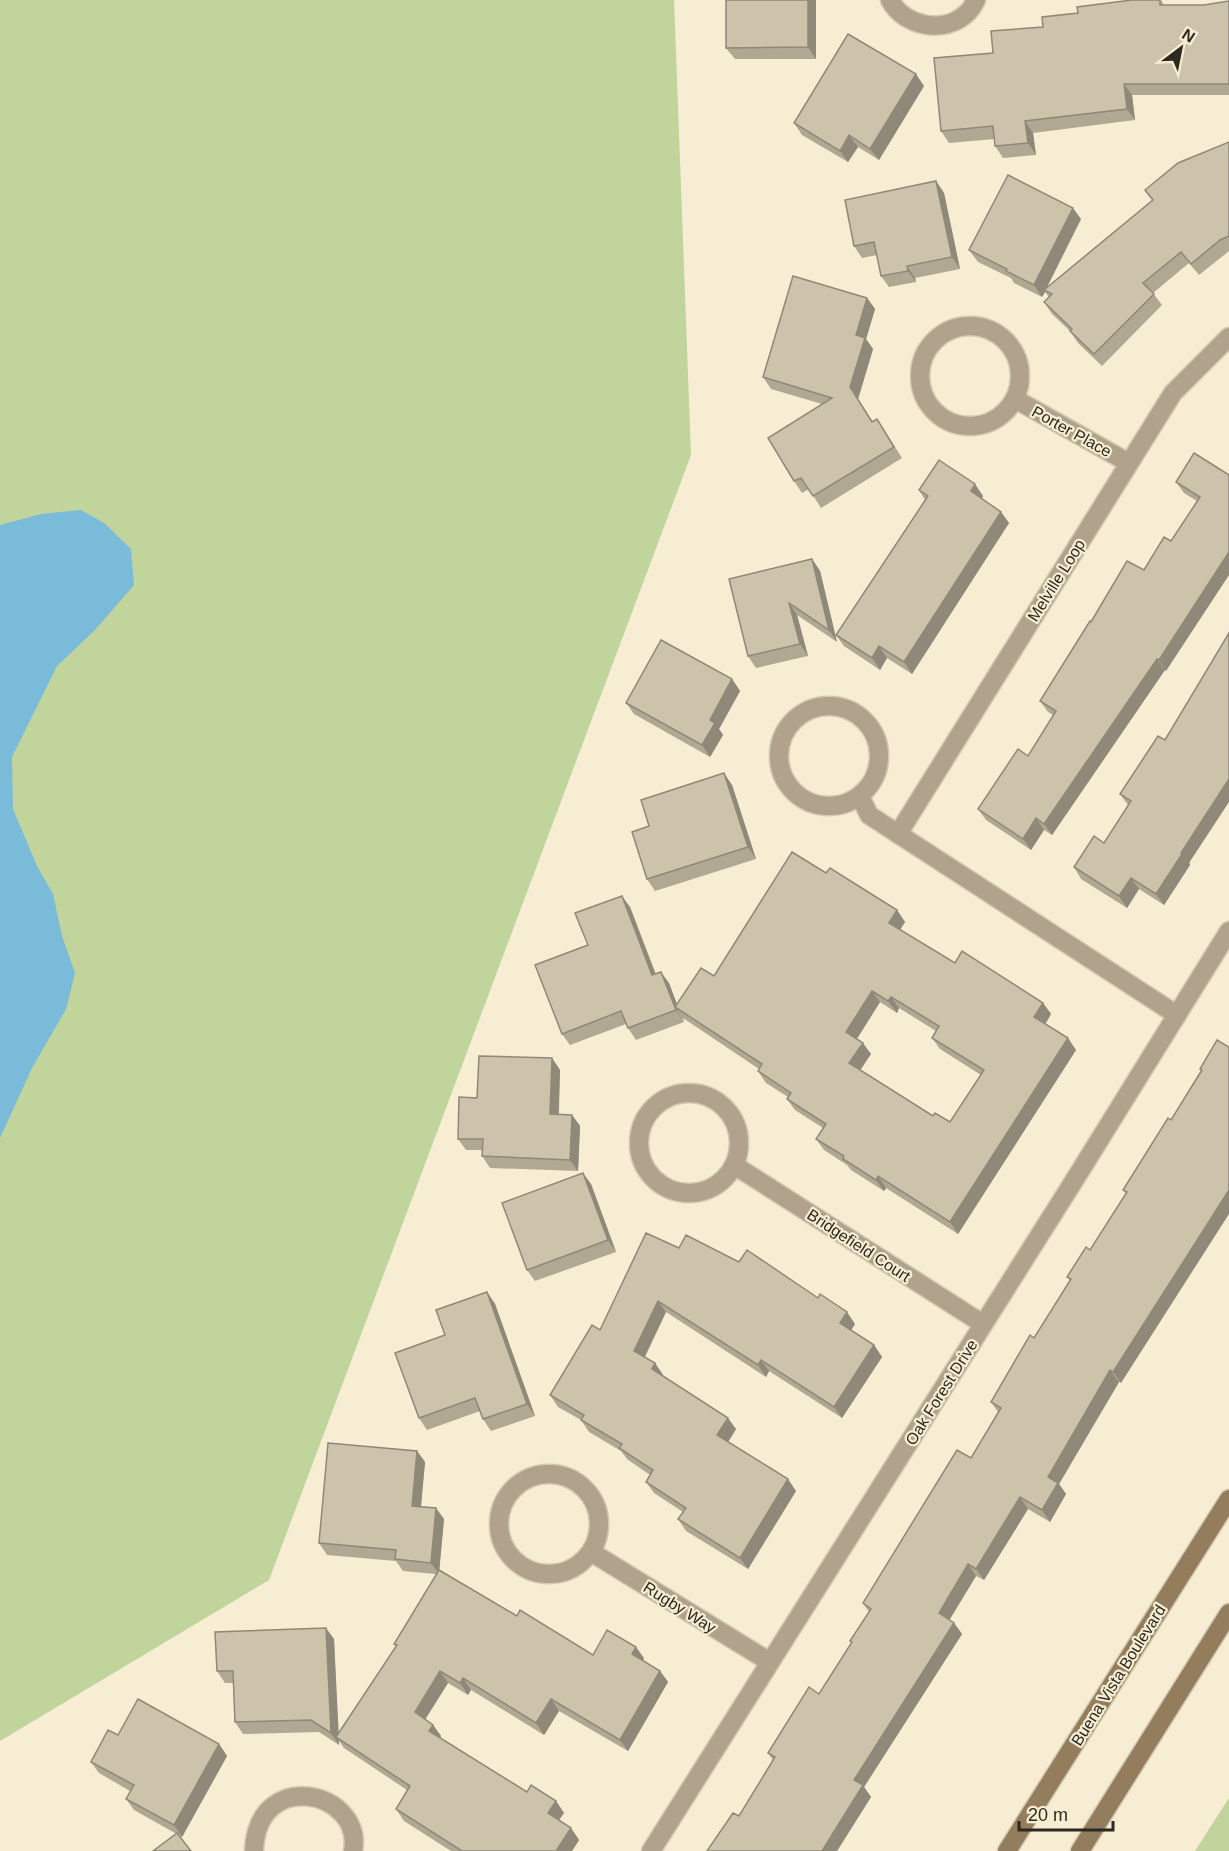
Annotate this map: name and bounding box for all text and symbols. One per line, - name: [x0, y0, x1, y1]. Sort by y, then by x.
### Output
- north arrow: [1151, 18, 1211, 78]
- text: N: [1179, 25, 1198, 46]
- street label: Porter Place: [1029, 403, 1114, 460]
- street label: Melville Loop: [1024, 536, 1088, 624]
- street label: Bridgefield Court: [804, 1206, 914, 1285]
- street label: Oak Forest Drive: [902, 1336, 981, 1448]
- street label: Rugby Way: [640, 1578, 719, 1636]
- street label: Buena Vista Boulevard: [1068, 1602, 1169, 1749]
- scale bar: [1019, 1794, 1114, 1832]
- text: 20 m: [1028, 1805, 1068, 1825]

